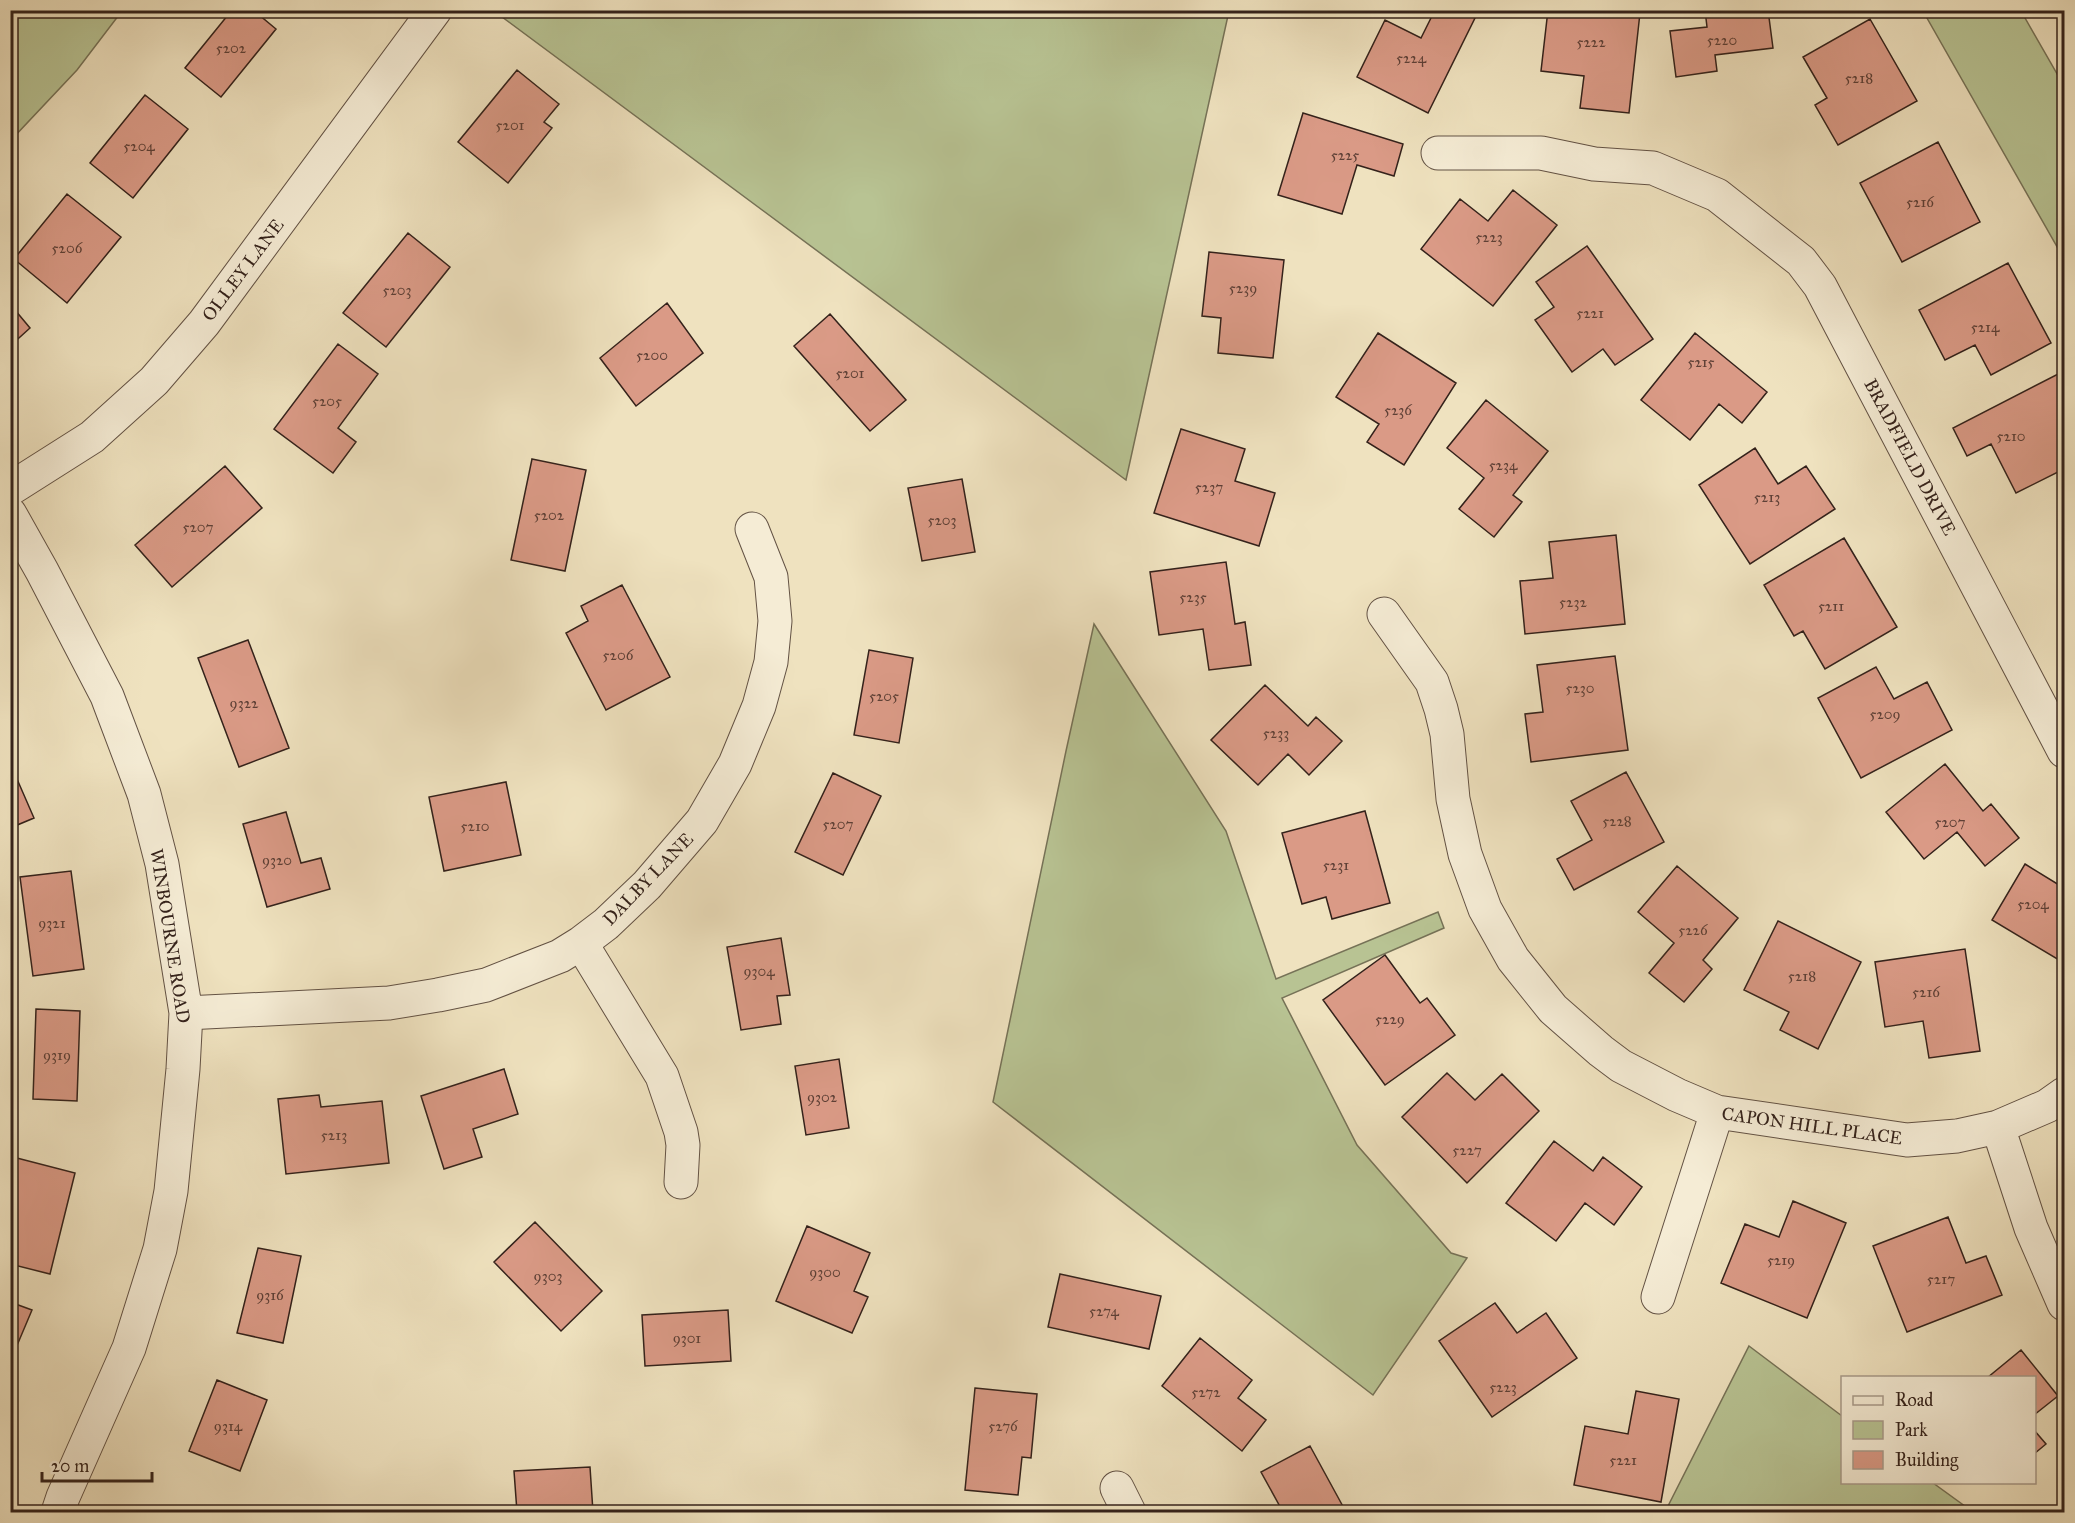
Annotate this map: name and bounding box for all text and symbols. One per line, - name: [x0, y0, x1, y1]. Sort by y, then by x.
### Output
- house number: 5220: [1707, 31, 1737, 49]
- house number: 5222: [1576, 33, 1606, 51]
- house number: 5202: [216, 39, 247, 57]
- house number: 5224: [1396, 49, 1427, 67]
- house number: 5218: [1845, 69, 1873, 87]
- house number: 5201: [496, 116, 525, 134]
- house number: 5204: [123, 137, 155, 155]
- house number: 5225: [1331, 146, 1359, 164]
- house number: 5216: [1906, 193, 1935, 211]
- street label: OLLEY LANE: [197, 214, 289, 325]
- house number: 5223: [1475, 228, 1503, 246]
- house number: 5206: [52, 239, 84, 257]
- house number: 5239: [1229, 279, 1257, 297]
- house number: 5203: [382, 281, 412, 299]
- house number: 5221: [1576, 304, 1604, 322]
- house number: 5214: [1971, 318, 2000, 336]
- house number: 5200: [636, 346, 668, 364]
- house number: 5215: [1687, 353, 1715, 371]
- house number: 5201: [836, 364, 865, 382]
- street label: BRADFIELD DRIVE: [1859, 375, 1961, 539]
- house number: 5205: [312, 392, 342, 410]
- house number: 5236: [1384, 401, 1413, 419]
- house number: 5210: [1997, 427, 2025, 445]
- house number: 5234: [1489, 456, 1518, 474]
- house number: 5237: [1195, 478, 1223, 496]
- house number: 5213: [1754, 488, 1780, 506]
- house number: 5202: [534, 506, 565, 524]
- house number: 5203: [927, 511, 957, 529]
- house number: 5207: [182, 518, 214, 536]
- house number: 5235: [1179, 588, 1207, 606]
- house number: 5232: [1559, 593, 1587, 611]
- house number: 5211: [1818, 597, 1844, 615]
- house number: 5206: [603, 646, 635, 664]
- house number: 5230: [1565, 679, 1595, 697]
- house number: 5205: [869, 687, 899, 705]
- house number: 9322: [230, 694, 259, 712]
- house number: 5209: [1869, 705, 1901, 723]
- house number: 5233: [1263, 724, 1289, 742]
- house number: 5228: [1602, 812, 1632, 830]
- house number: 5207: [1934, 813, 1966, 831]
- house number: 5207: [822, 815, 854, 833]
- house number: 5210: [461, 817, 489, 835]
- street label: DALBY LANE: [598, 828, 698, 930]
- street label: WINBOURNE ROAD: [145, 847, 195, 1025]
- house number: 9320: [262, 851, 292, 869]
- house number: 5231: [1323, 856, 1349, 874]
- house number: 5204: [2017, 895, 2049, 913]
- house number: 9321: [38, 914, 66, 932]
- house number: 5226: [1678, 921, 1709, 939]
- house number: 9304: [743, 962, 775, 980]
- house number: 5218: [1788, 967, 1816, 985]
- house number: 5216: [1912, 983, 1941, 1001]
- house number: 5229: [1375, 1010, 1405, 1028]
- house number: 9319: [43, 1046, 71, 1064]
- house number: 9302: [807, 1088, 838, 1106]
- street label: CAPON HILL PLACE: [1720, 1102, 1904, 1150]
- house number: 5213: [321, 1126, 347, 1144]
- house number: 5227: [1452, 1141, 1482, 1159]
- house number: 5219: [1767, 1251, 1795, 1269]
- house number: 9300: [809, 1263, 841, 1281]
- house number: 9303: [534, 1267, 562, 1285]
- house number: 5217: [1927, 1270, 1955, 1288]
- house number: 9316: [256, 1286, 285, 1304]
- house number: 5274: [1089, 1302, 1120, 1320]
- house number: 9301: [673, 1329, 701, 1347]
- legend: [1841, 1376, 2036, 1484]
- house number: 5223: [1489, 1378, 1517, 1396]
- house number: 5272: [1191, 1383, 1221, 1401]
- text: Road: [1895, 1389, 1933, 1411]
- house number: 9314: [214, 1417, 243, 1435]
- house number: 5276: [988, 1417, 1019, 1435]
- text: Park: [1895, 1419, 1928, 1441]
- scale bar: [42, 1445, 152, 1483]
- text: Building: [1895, 1449, 1959, 1472]
- house number: 5221: [1609, 1451, 1637, 1469]
- text: 20 m: [51, 1455, 89, 1477]

